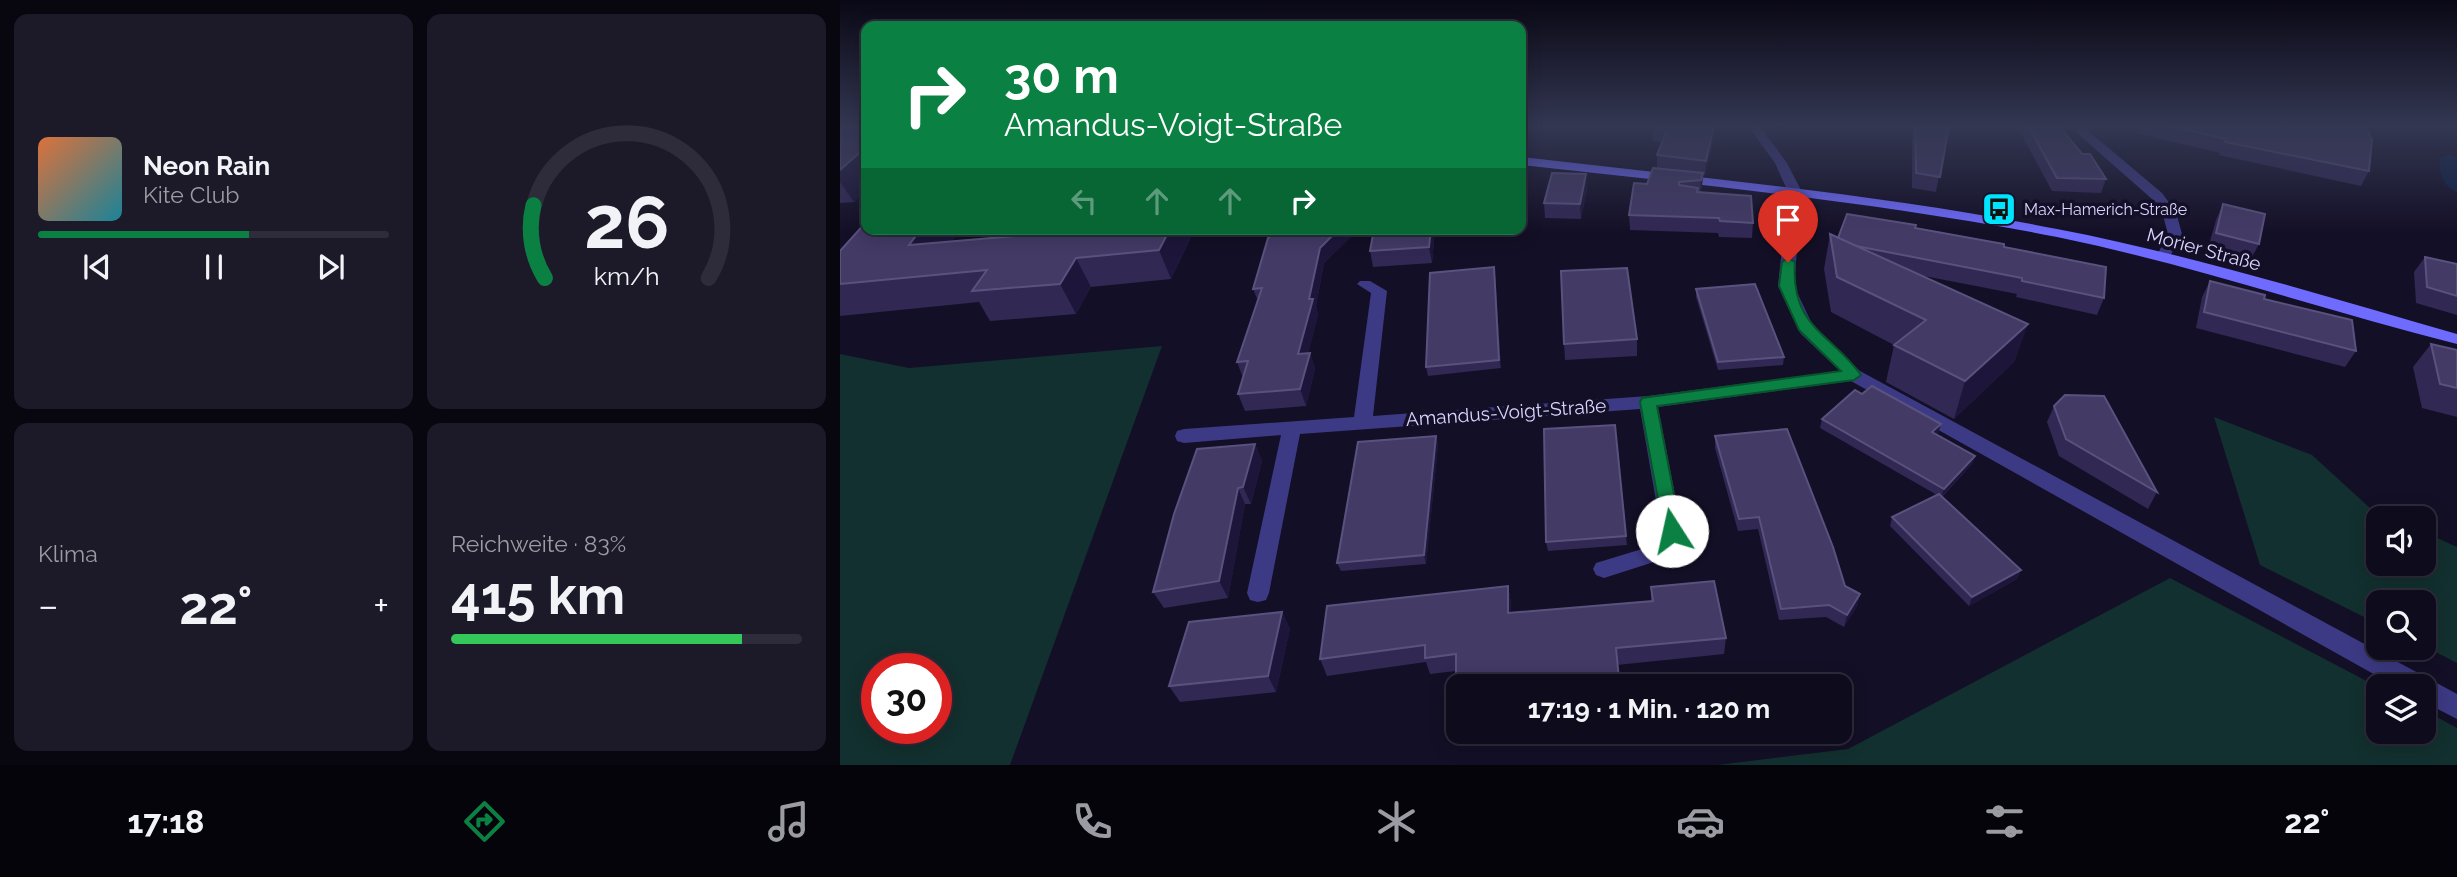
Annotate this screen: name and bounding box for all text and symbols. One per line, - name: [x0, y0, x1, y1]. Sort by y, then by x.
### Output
- text: 30 m: [1004, 47, 1119, 104]
- icon: right: [889, 49, 980, 140]
- text: Amandus-Voigt-Straße: [1004, 106, 1342, 143]
- text: Neon Rain: [143, 151, 270, 181]
- text: 26: [584, 180, 669, 265]
- text: Kite Club: [143, 181, 240, 208]
- icon: left: [1065, 182, 1103, 220]
- icon: ahead: [1138, 182, 1176, 220]
- icon: ahead: [1211, 182, 1249, 220]
- icon: right: [1284, 182, 1322, 220]
- pin: [1758, 190, 1818, 262]
- bus stop icon: Max-Hamerich-Straße: [1980, 190, 2018, 228]
- place label: Max-Hamerich-Straße: [2024, 200, 2187, 219]
- icon: arrive: [1769, 201, 1807, 239]
- street label: Morier Straße: [2145, 223, 2263, 275]
- icon: previous: [78, 248, 116, 286]
- icon: pause: [195, 248, 233, 286]
- icon: next: [312, 248, 350, 286]
- text: km/h: [594, 261, 659, 291]
- street label: Amandus-Voigt-Straße: [1405, 394, 1607, 430]
- position arrow: [1635, 494, 1709, 568]
- map controls: [2366, 506, 2436, 744]
- button: sound: [2366, 506, 2436, 576]
- text: Reichweite · 83%: [451, 530, 626, 557]
- text: Klima: [38, 540, 98, 567]
- text: 415 km: [451, 565, 625, 626]
- text: 22°: [179, 575, 252, 636]
- text: −: [38, 583, 58, 628]
- text: +: [373, 583, 389, 628]
- button: search: [2366, 590, 2436, 660]
- speed limit sign: 30: [861, 653, 952, 744]
- button: layers: [2366, 674, 2436, 744]
- text: 17:19 · 1 Min. · 120 m: [1528, 694, 1770, 724]
- icon: directions: [460, 797, 509, 846]
- icon: music: [764, 797, 813, 846]
- icon: phone: [1068, 797, 1117, 846]
- icon: climate: [1372, 797, 1421, 846]
- icon: car: [1676, 797, 1725, 846]
- icon: filters: [1980, 797, 2029, 846]
- text: 17:18: [128, 803, 204, 840]
- text: 22°: [2284, 803, 2329, 840]

